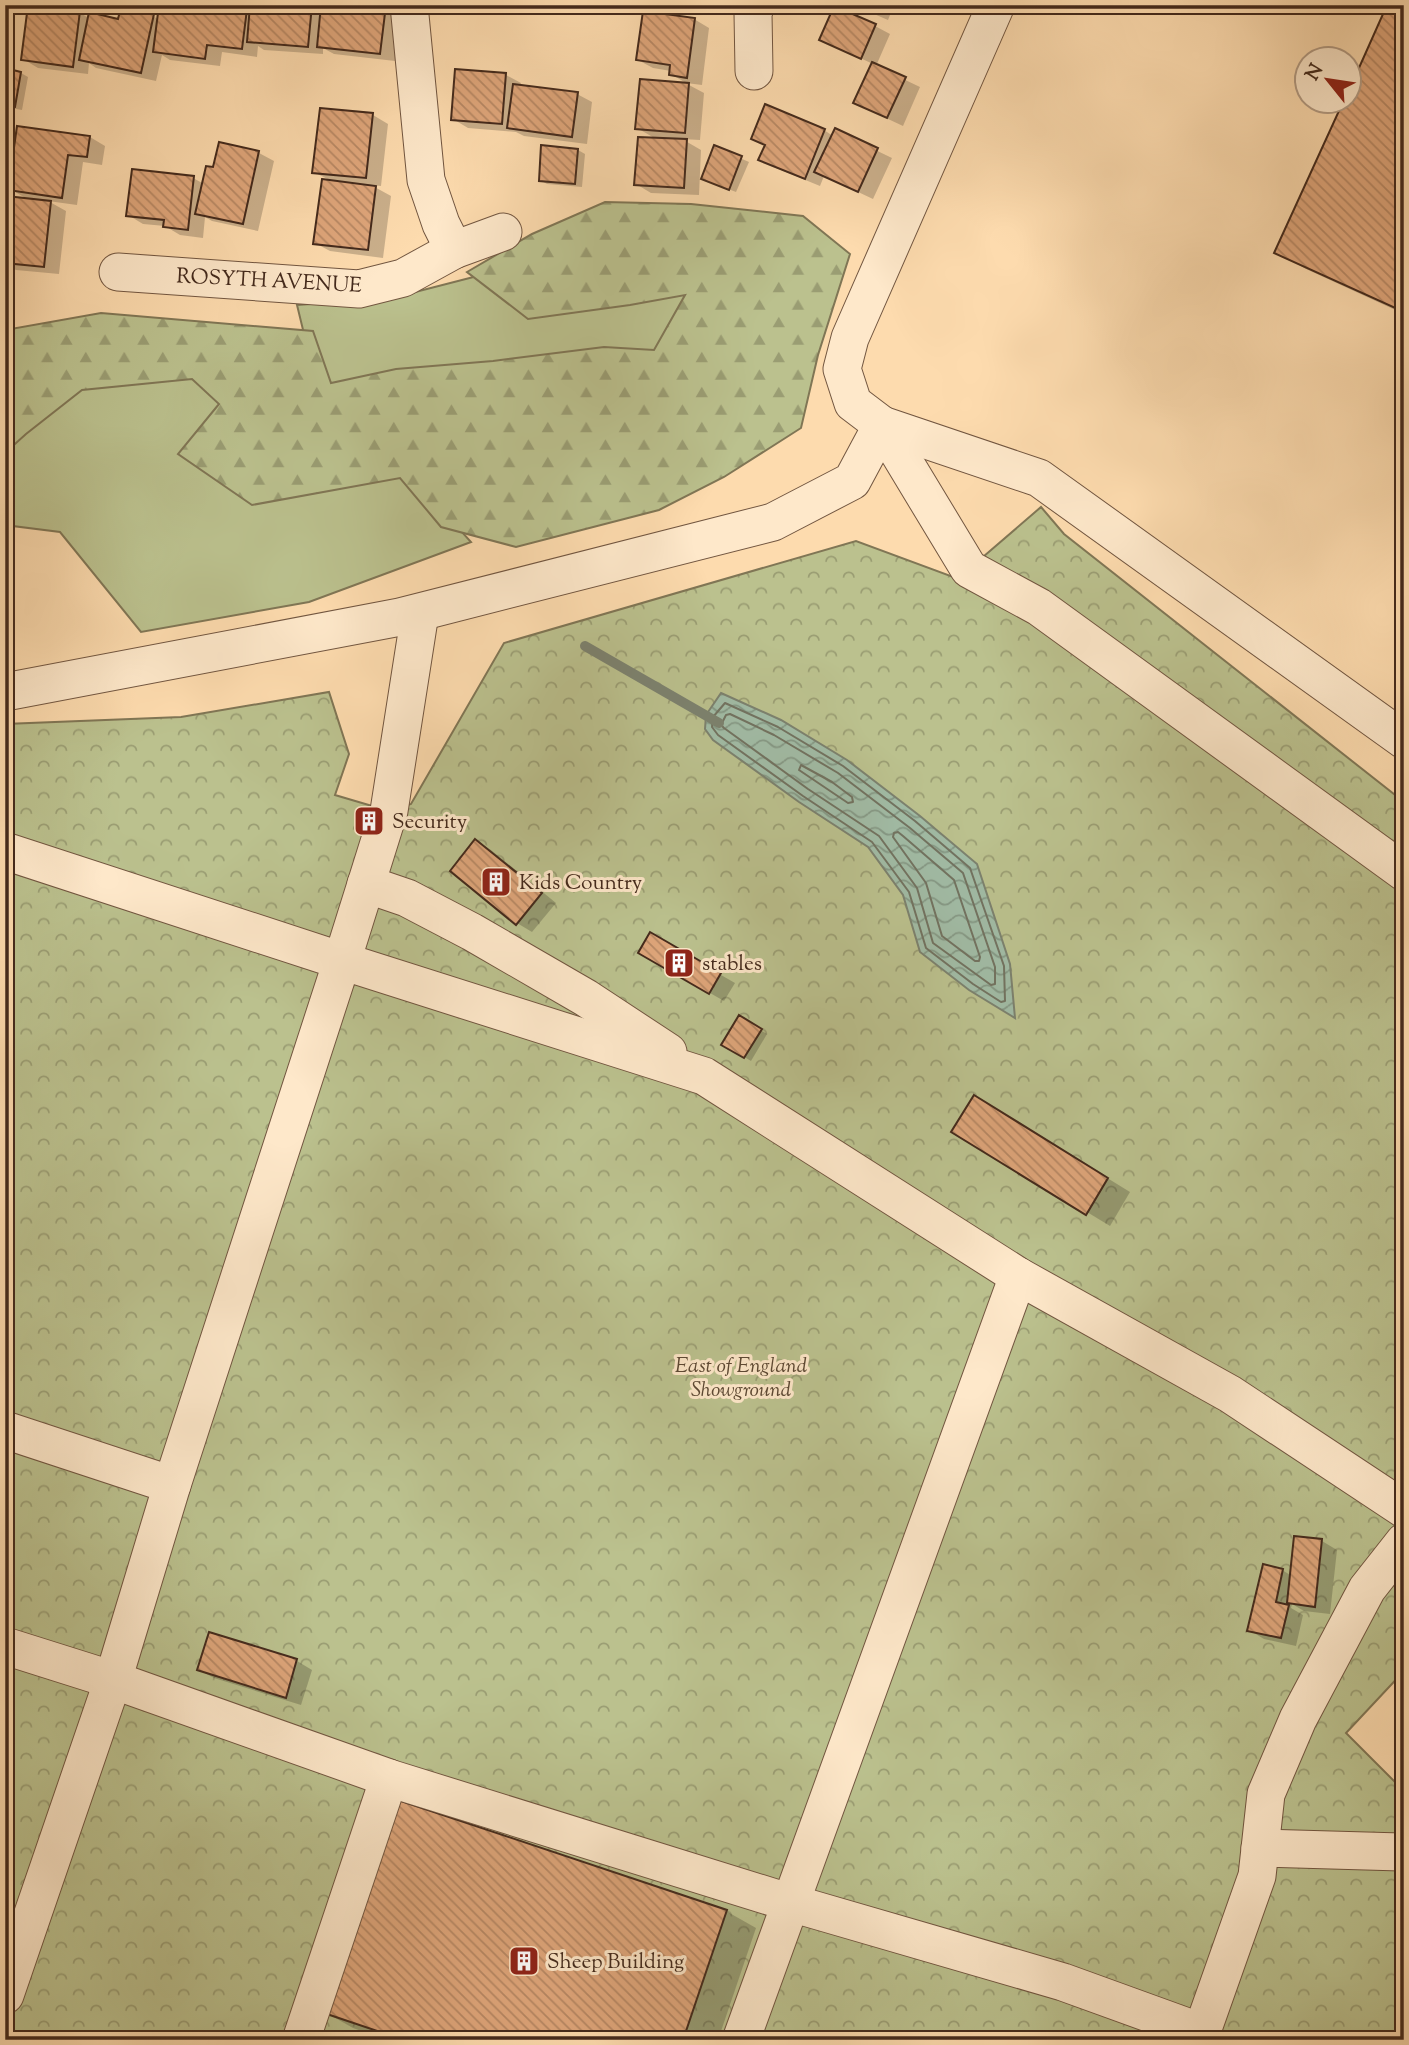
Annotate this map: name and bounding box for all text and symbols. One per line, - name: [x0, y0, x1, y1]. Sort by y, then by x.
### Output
- north arrow: [1294, 46, 1364, 116]
- text: N: [1300, 59, 1331, 86]
- street label: ROSYTH AVENUE: [175, 262, 363, 302]
- building icon: Security: [352, 804, 386, 838]
- place label: Security: [392, 808, 468, 838]
- building icon: Kids Country: [479, 865, 513, 899]
- place label: Kids Country: [519, 869, 643, 899]
- building icon: stables: [662, 946, 696, 980]
- place label: stables: [702, 950, 762, 980]
- park label: East of England Showground: [675, 1352, 808, 1406]
- building icon: Sheep Building: [507, 1944, 541, 1978]
- place label: Sheep Building: [547, 1948, 684, 1978]

